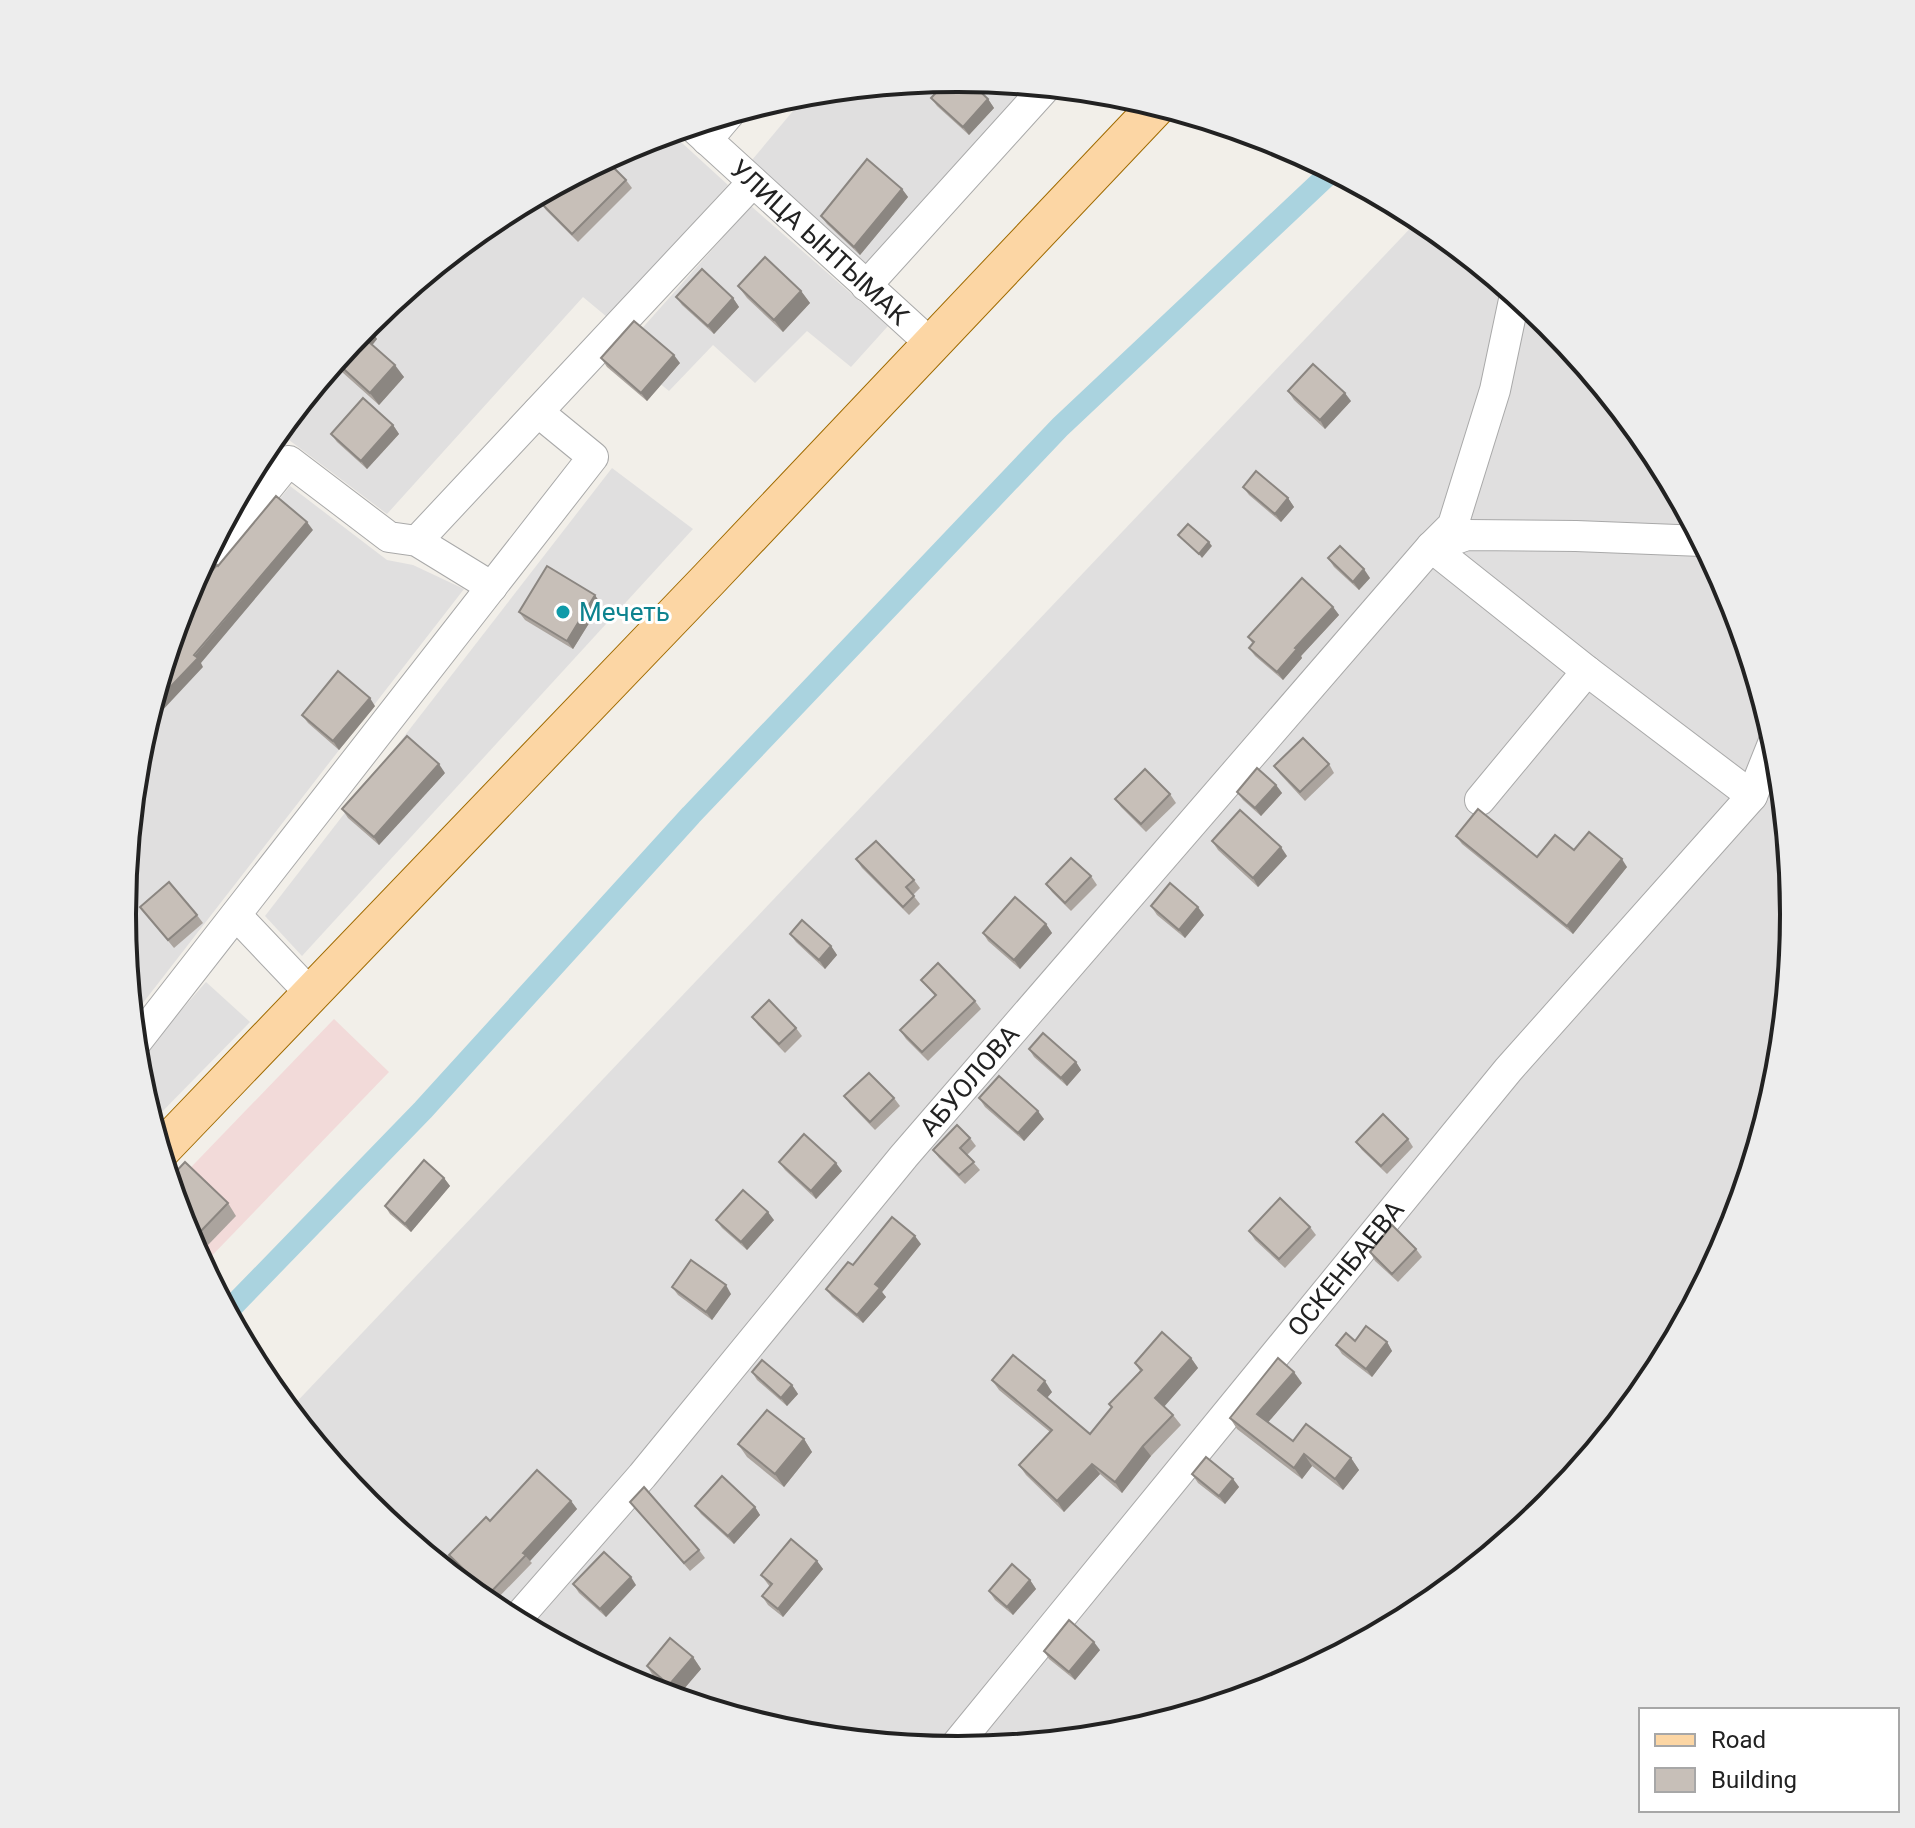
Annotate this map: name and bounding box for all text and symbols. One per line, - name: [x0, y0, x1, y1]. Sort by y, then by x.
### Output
- street label: УЛИЦА ЫНТЫМАК: [724, 153, 915, 331]
- place label: Мечеть: [579, 597, 670, 627]
- marker: Мечеть: [554, 603, 572, 621]
- street label: АБУОЛОВА: [913, 1019, 1025, 1142]
- street label: ОСКЕНБАЕВА: [1282, 1195, 1410, 1342]
- legend: [1639, 1708, 1899, 1812]
- text: Road: [1711, 1726, 1766, 1754]
- text: Building: [1711, 1766, 1797, 1794]

